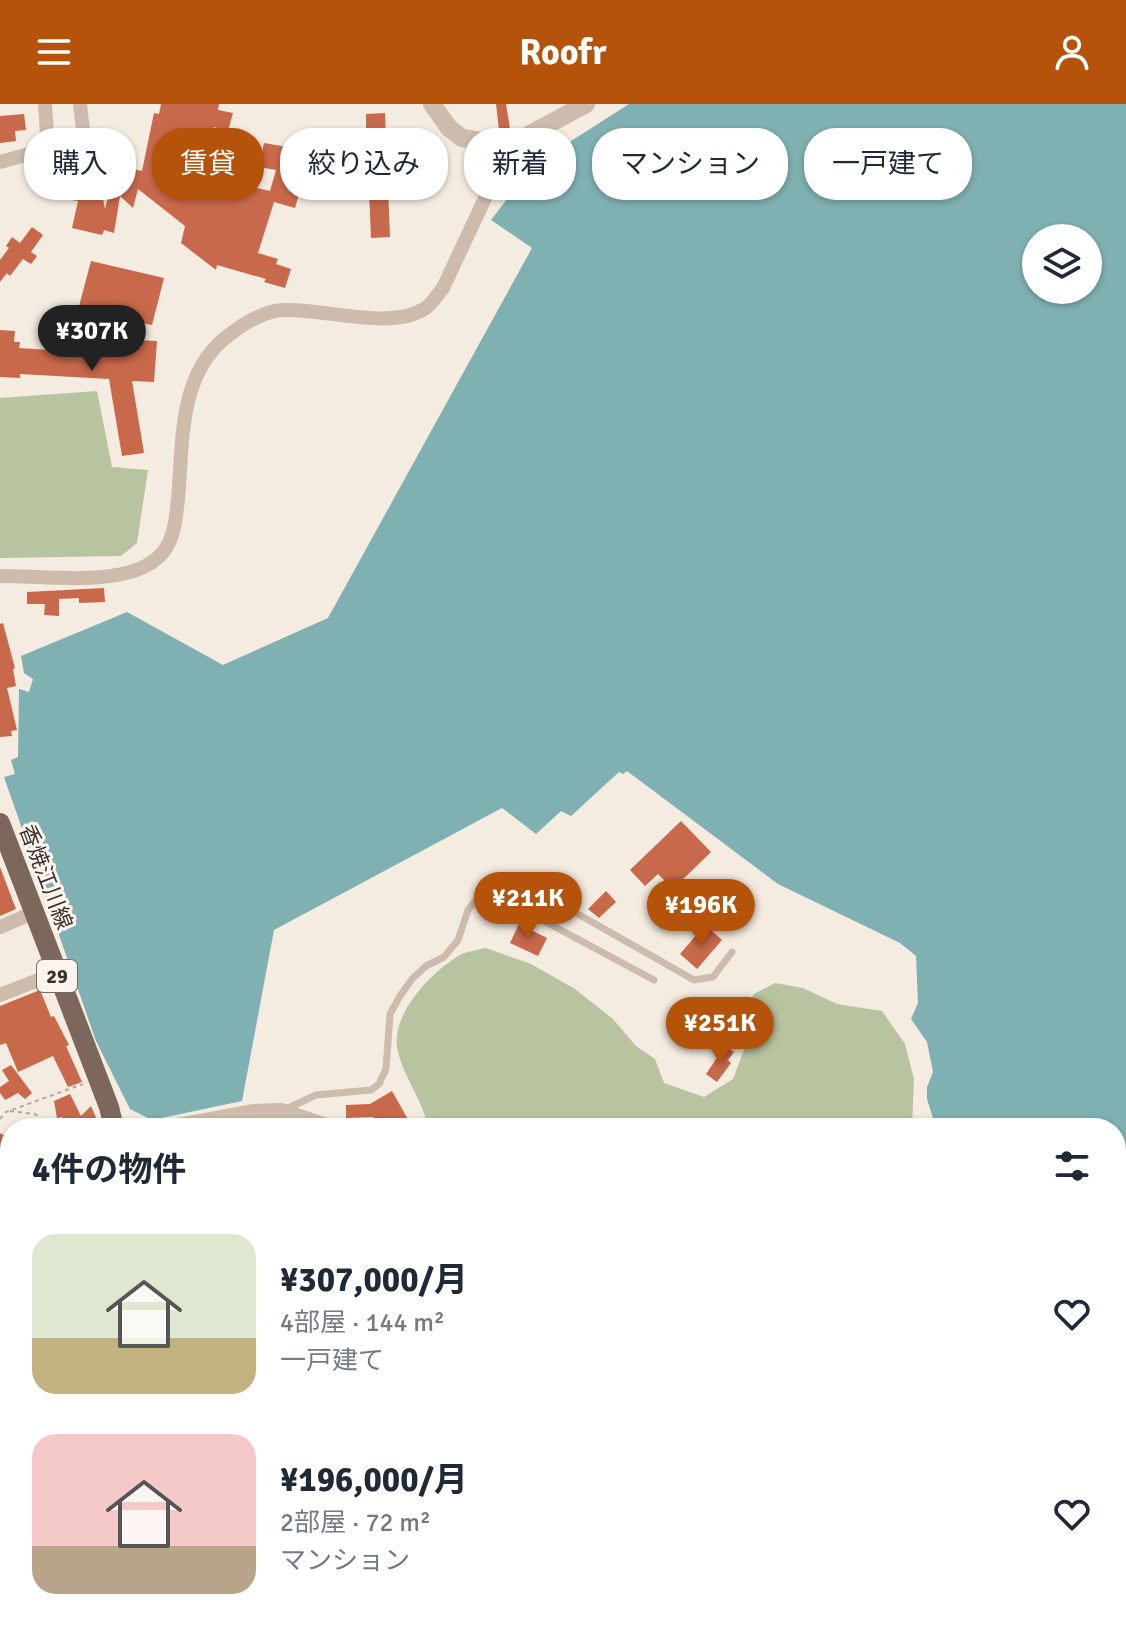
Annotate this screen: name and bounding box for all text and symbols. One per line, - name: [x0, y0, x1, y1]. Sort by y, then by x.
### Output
- icon: menu: [32, 30, 76, 74]
- text: Roofr: [519, 30, 607, 75]
- icon: person: [1050, 30, 1094, 74]
- chip: 購入: [24, 128, 136, 200]
- chip: 賃貸: [152, 128, 264, 200]
- chip: 絞り込み: [280, 128, 448, 200]
- chip: 新着: [464, 128, 576, 200]
- chip: マンション: [592, 128, 788, 200]
- chip: 一戸建て: [804, 128, 972, 200]
- map controls: [1022, 224, 1102, 304]
- button: layers: [1022, 224, 1102, 304]
- pin: ¥307K: [36, 305, 148, 373]
- text: ¥307K: [56, 315, 128, 347]
- street label: 香焼江川線: [14, 821, 78, 933]
- pin: ¥211K: [472, 872, 584, 940]
- pin: ¥196K: [645, 879, 757, 947]
- text: ¥211K: [492, 882, 564, 914]
- text: ¥196K: [665, 889, 737, 921]
- road number: 29: [37, 960, 77, 992]
- pin: ¥251K: [664, 997, 776, 1065]
- text: ¥251K: [684, 1007, 756, 1039]
- icon: filters: [1050, 1144, 1094, 1188]
- text: 4件の物件: [32, 1149, 186, 1191]
- text: ¥307,000/月: [280, 1259, 468, 1301]
- icon: home: [96, 1266, 192, 1362]
- icon: heart: [1050, 1292, 1094, 1336]
- text: 4部屋 · 144 m²: [280, 1307, 445, 1339]
- text: 一戸建て: [280, 1345, 384, 1377]
- text: ¥196,000/月: [280, 1459, 468, 1501]
- icon: home: [96, 1466, 192, 1562]
- icon: heart: [1050, 1492, 1094, 1536]
- text: 2部屋 · 72 m²: [280, 1507, 431, 1539]
- text: マンション: [280, 1545, 410, 1577]

